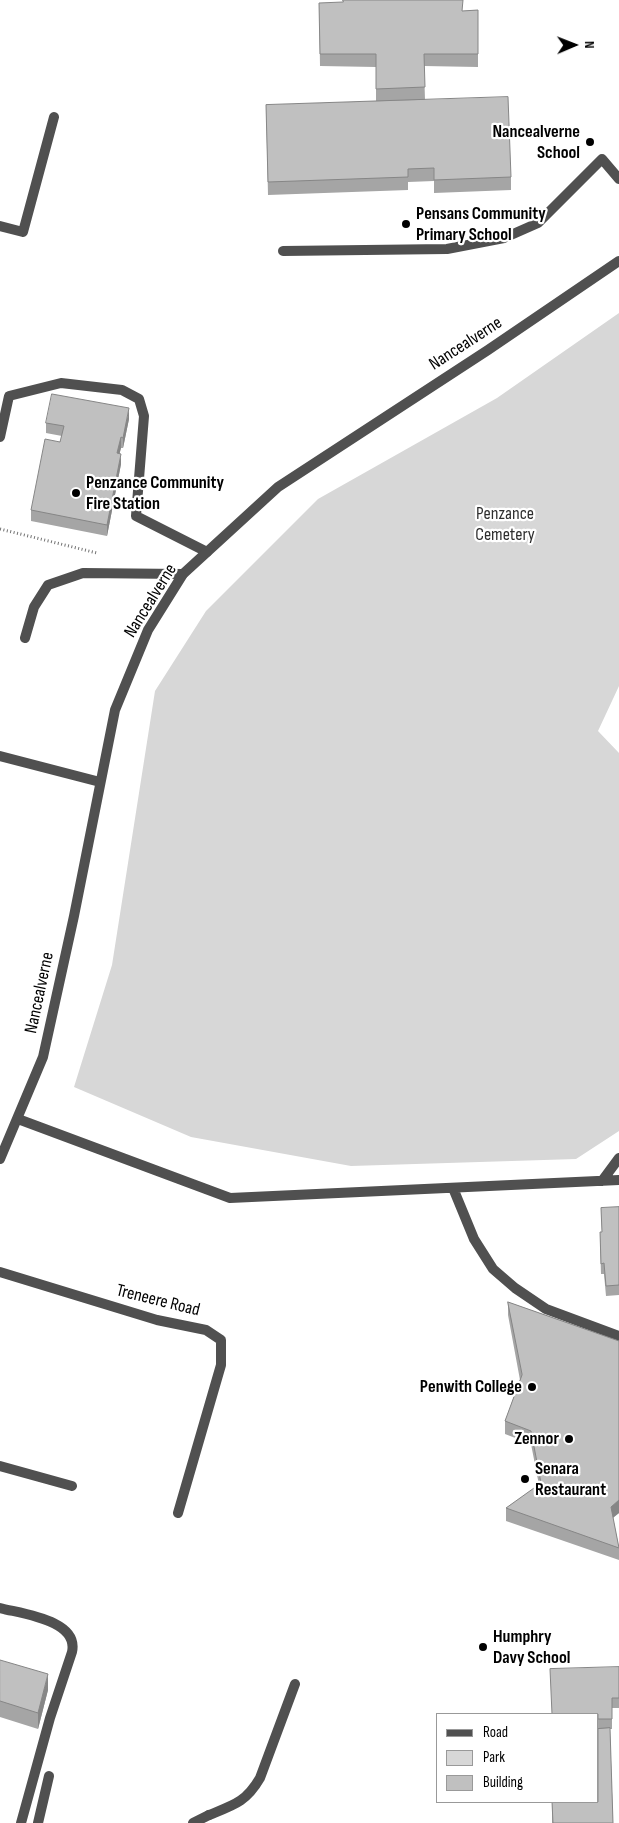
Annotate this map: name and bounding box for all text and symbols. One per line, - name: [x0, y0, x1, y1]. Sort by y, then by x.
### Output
- north arrow: [549, 20, 599, 70]
- text: N: [581, 41, 598, 49]
- place label: Nancealverne School: [492, 121, 580, 163]
- marker: Nancealverne School: [584, 136, 596, 148]
- place label: Pensans Community Primary School: [416, 203, 546, 245]
- marker: Pensans Community Primary School: [400, 218, 412, 230]
- street label: Nancealverne: [425, 312, 507, 376]
- place label: Penzance Community Fire Station: [86, 472, 224, 514]
- marker: Penzance Community Fire Station: [70, 487, 82, 499]
- park label: Penzance Cemetery: [475, 503, 535, 546]
- street label: Nancealverne: [120, 560, 182, 642]
- street label: Nancealverne: [21, 950, 59, 1036]
- street label: Treneere Road: [114, 1280, 202, 1322]
- place label: Penwith College: [420, 1376, 522, 1398]
- marker: Penwith College: [526, 1381, 538, 1393]
- place label: Zennor: [514, 1428, 559, 1450]
- marker: Zennor: [563, 1433, 575, 1445]
- place label: Senara Restaurant: [535, 1458, 606, 1500]
- marker: Senara Restaurant: [519, 1473, 531, 1485]
- place label: Humphry Davy School: [493, 1626, 570, 1668]
- marker: Humphry Davy School: [477, 1641, 489, 1653]
- legend: [436, 1713, 599, 1803]
- text: Road: [483, 1723, 508, 1742]
- text: Park: [483, 1748, 505, 1767]
- text: Building: [483, 1773, 523, 1792]

